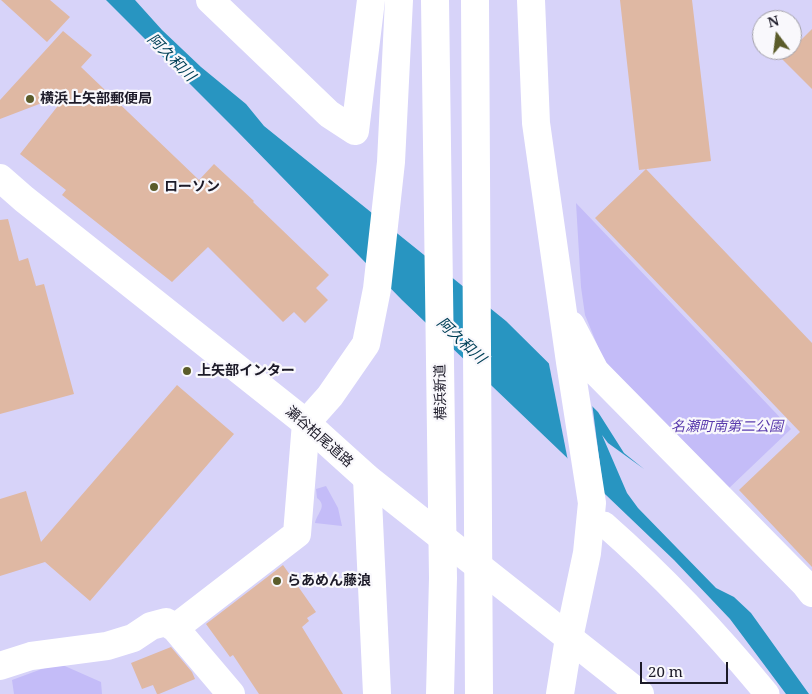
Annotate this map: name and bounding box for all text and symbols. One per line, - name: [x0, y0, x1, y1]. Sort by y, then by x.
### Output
- north arrow: [752, 10, 802, 60]
- text: N: [765, 10, 781, 32]
- water label: 阿久和川: [143, 30, 199, 86]
- place label: 横浜上矢部郵便局: [40, 91, 152, 107]
- marker: 横浜上矢部郵便局: [24, 93, 36, 105]
- place label: ローソン: [164, 179, 220, 195]
- marker: ローソン: [148, 181, 160, 193]
- water label: 阿久和川: [433, 314, 489, 368]
- place label: 上矢部インター: [197, 363, 295, 379]
- street label: 横浜新道: [432, 364, 450, 420]
- marker: 上矢部インター: [181, 365, 193, 377]
- street label: 瀬谷柏尾道路: [282, 403, 356, 471]
- park label: 名瀬町南第二公園: [671, 419, 783, 435]
- place label: らあめん藤浪: [287, 573, 371, 589]
- marker: らあめん藤浪: [271, 575, 283, 587]
- scale bar: [642, 652, 730, 684]
- text: 20 m: [648, 661, 683, 681]

